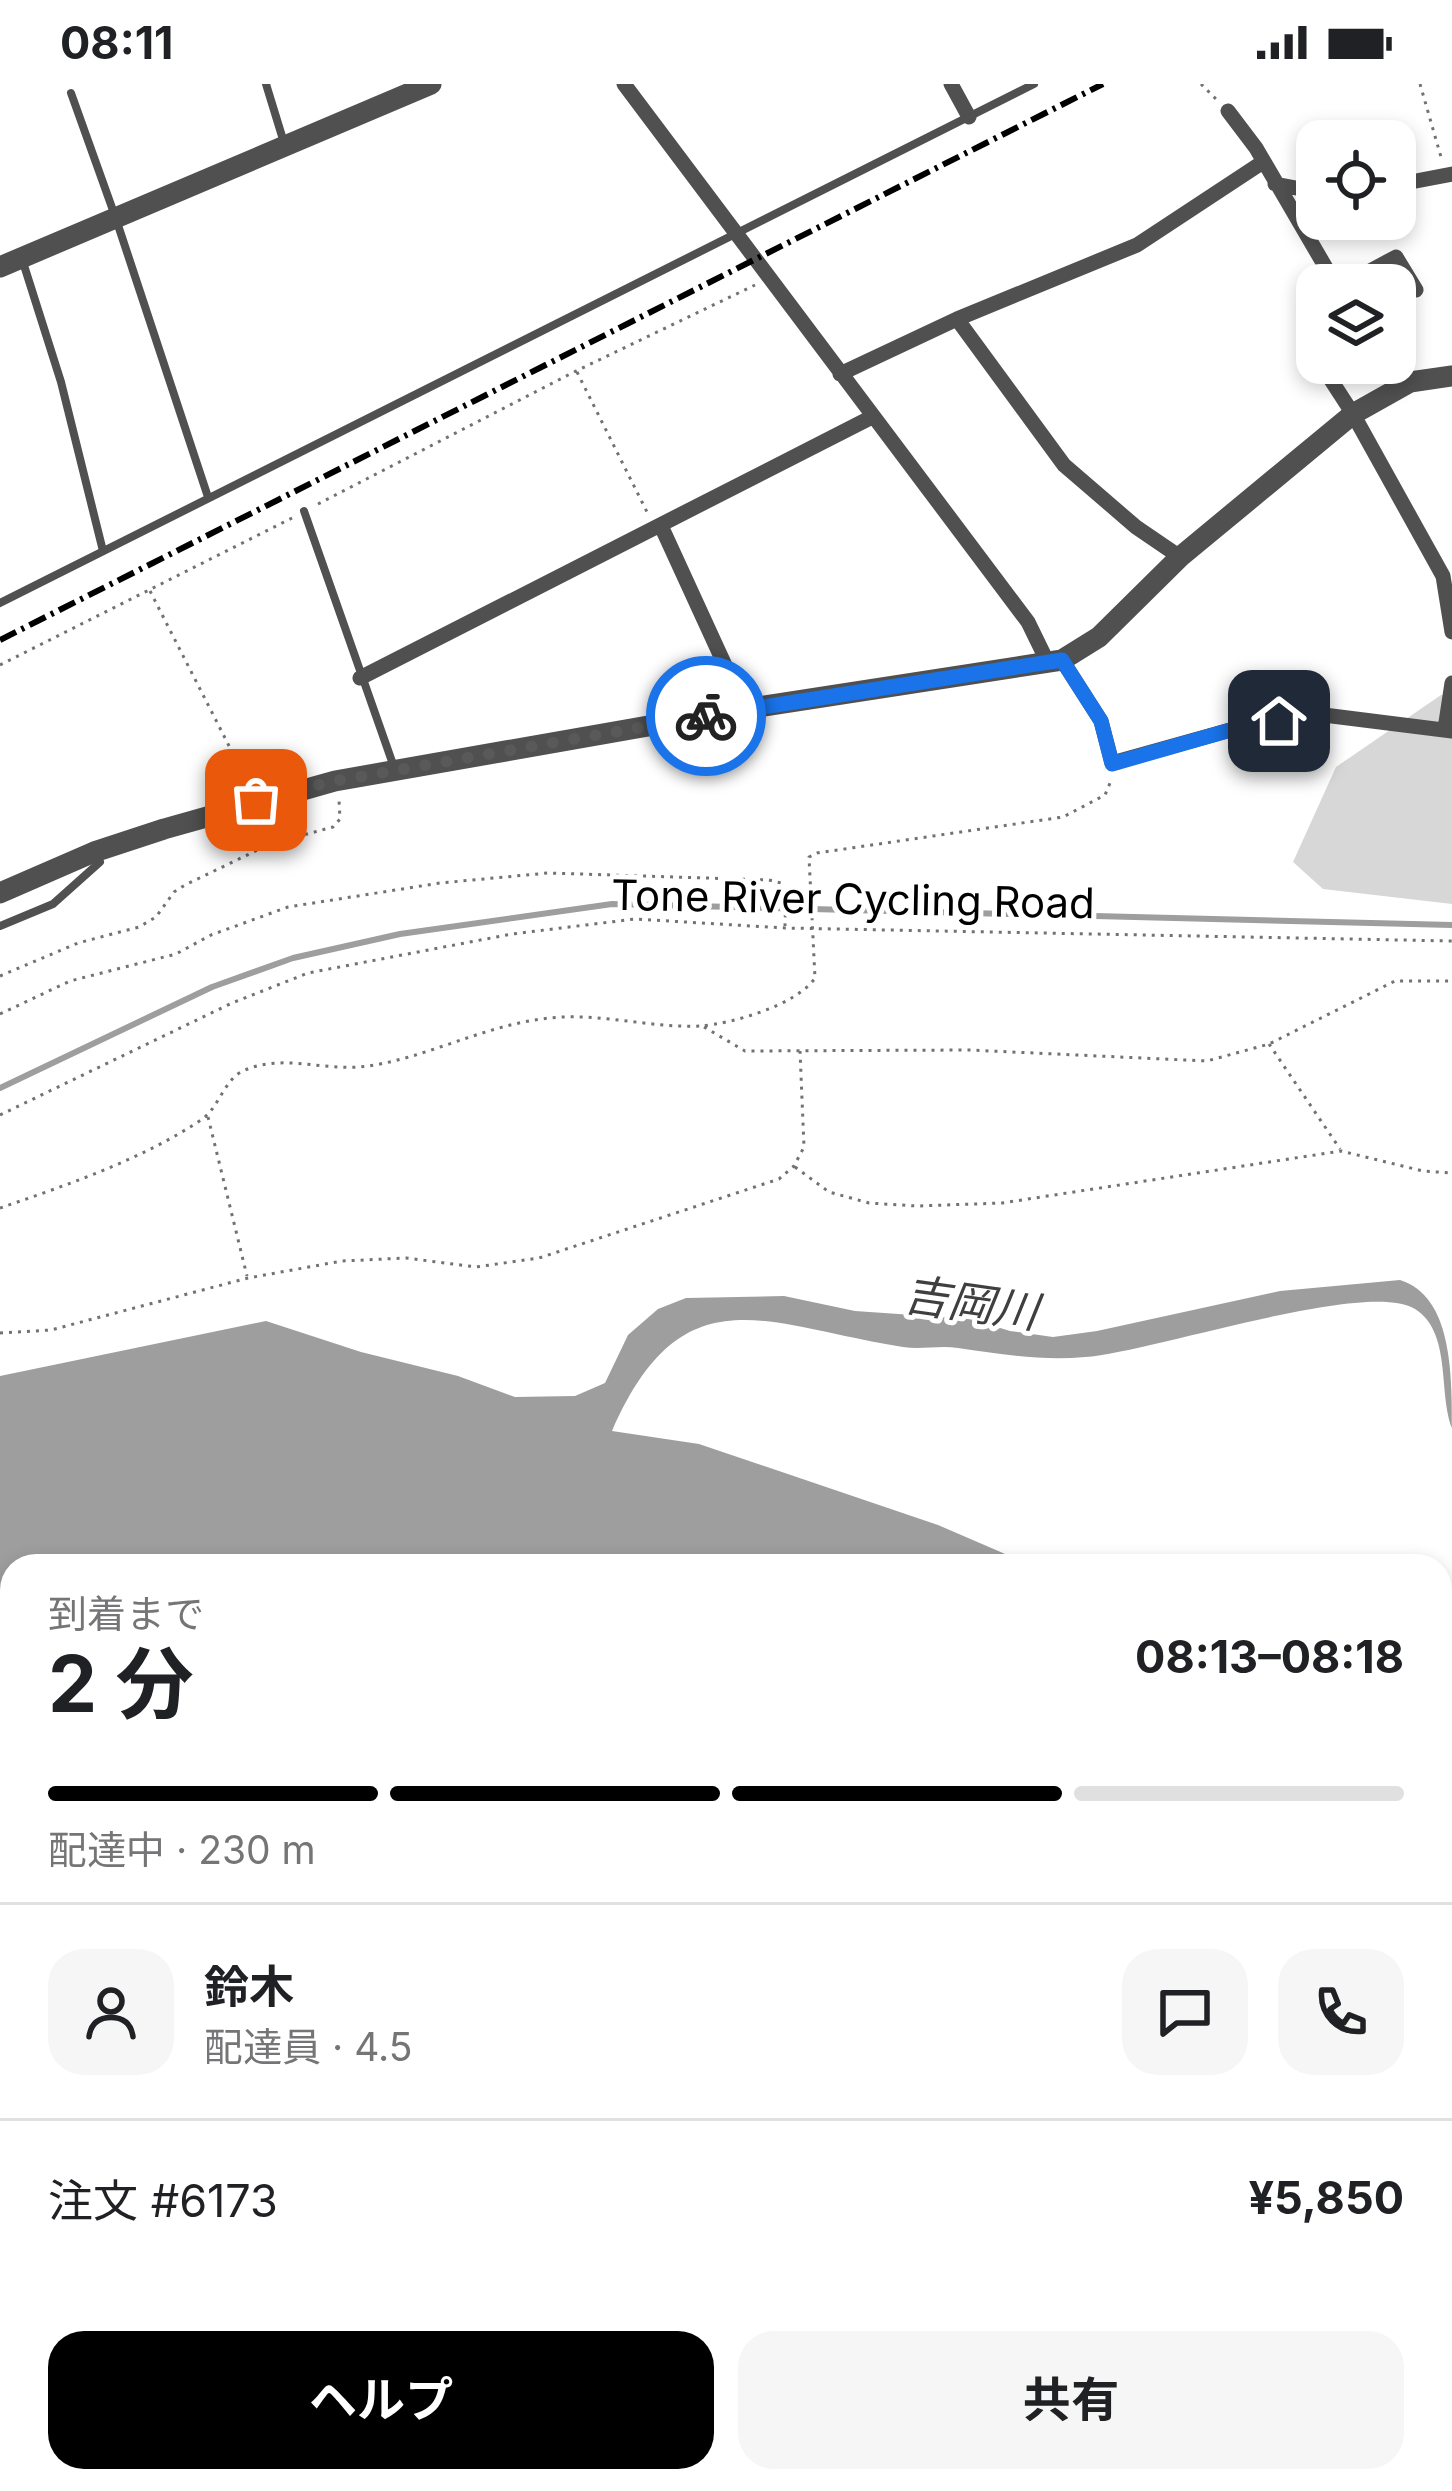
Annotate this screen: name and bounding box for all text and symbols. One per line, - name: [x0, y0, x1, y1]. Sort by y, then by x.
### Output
- text: 08:11: [60, 15, 173, 70]
- map controls: [1296, 120, 1416, 384]
- button: locate: [1296, 120, 1416, 240]
- button: layers: [1296, 264, 1416, 384]
- courier: [646, 656, 766, 776]
- pin: [1228, 670, 1330, 772]
- icon: bike: [673, 683, 739, 749]
- icon: home: [1246, 688, 1312, 754]
- pin: [205, 749, 307, 851]
- icon: bag: [223, 767, 289, 833]
- street label: Tone River Cycling Road: [611, 869, 1095, 928]
- water label: 吉岡川: [900, 1266, 1046, 1340]
- text: 到着まで: [48, 1590, 204, 1637]
- text: 08:13–08:18: [1135, 1629, 1404, 1684]
- text: 2 分: [48, 1636, 194, 1731]
- text: 配達中 · 230 m: [48, 1826, 316, 1873]
- button: person: [48, 1949, 174, 2075]
- button: chat: [1122, 1949, 1248, 2075]
- button: phone: [1278, 1949, 1404, 2075]
- text: 鈴木: [204, 1959, 294, 2014]
- text: 配達員 · 4.5: [204, 2023, 412, 2070]
- text: ¥5,850: [1248, 2170, 1404, 2225]
- text: 注文 #6173: [48, 2173, 278, 2228]
- button: ヘルプ: [48, 2331, 714, 2469]
- button: 共有: [738, 2331, 1404, 2469]

